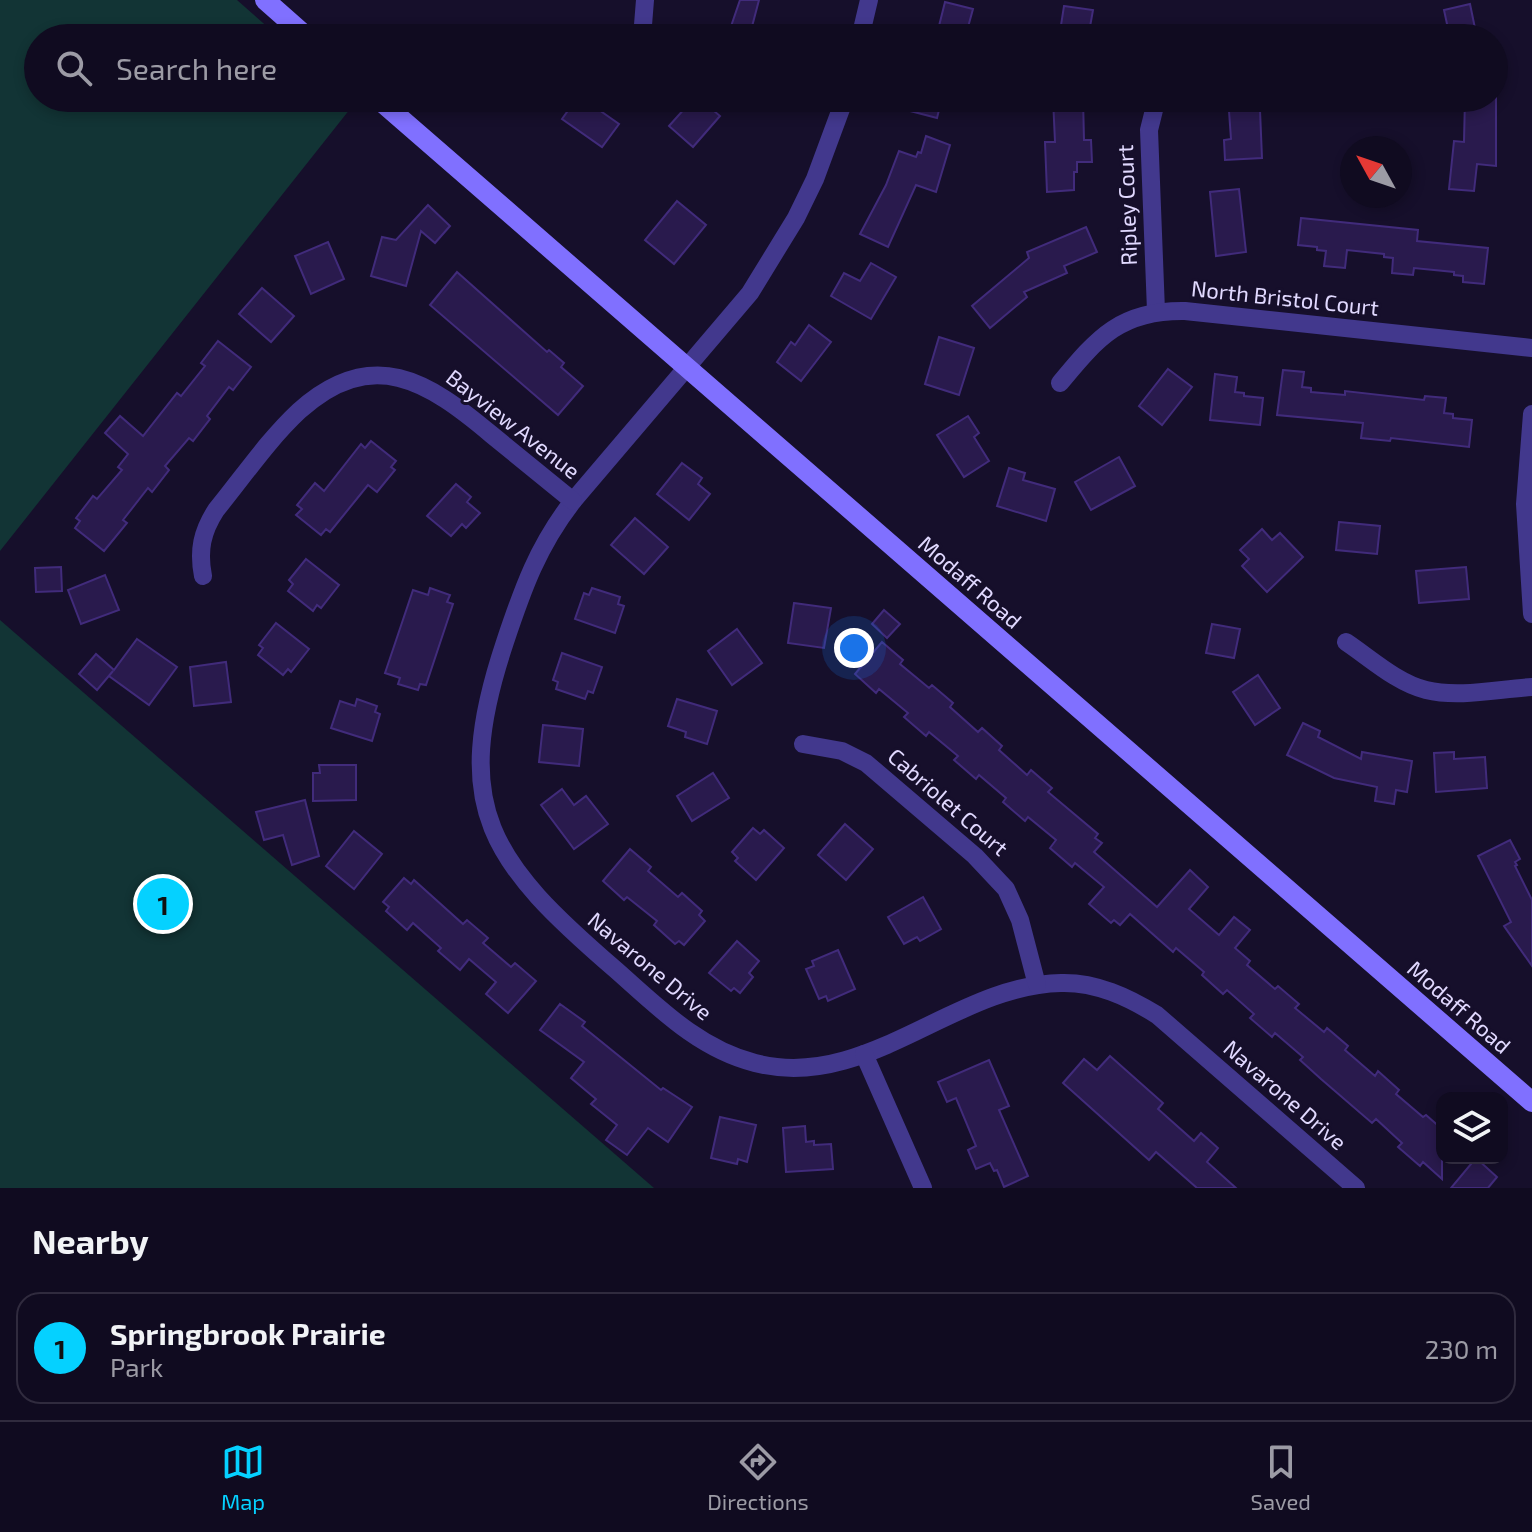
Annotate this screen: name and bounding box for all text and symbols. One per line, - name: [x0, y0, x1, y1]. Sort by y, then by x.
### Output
- search box: [24, 24, 1508, 112]
- icon: search: [52, 46, 96, 90]
- text: Search here: [116, 50, 277, 86]
- north arrow: [1340, 136, 1412, 208]
- street label: Ripley Court: [1111, 144, 1141, 266]
- street label: North Bristol Court: [1190, 274, 1380, 320]
- street label: Bayview Avenue: [442, 363, 585, 483]
- street label: Modaff Road: [914, 530, 1027, 633]
- your location: [834, 628, 874, 668]
- street label: Cabriolet Court: [883, 742, 1014, 860]
- pin: 1: [137, 874, 189, 934]
- street label: Navarone Drive: [583, 906, 718, 1025]
- street label: Modaff Road: [1403, 955, 1516, 1058]
- street label: Navarone Drive: [1219, 1034, 1352, 1155]
- map controls: [1436, 1092, 1508, 1164]
- button: layers: [1436, 1092, 1508, 1164]
- text: Nearby: [32, 1220, 149, 1261]
- text: Springbrook Prairie: [110, 1315, 386, 1351]
- text: 1: [54, 1333, 66, 1364]
- text: 230 m: [1425, 1333, 1498, 1364]
- text: Park: [110, 1351, 163, 1382]
- tab: Map: [221, 1440, 265, 1514]
- tab: Directions: [707, 1440, 809, 1514]
- tab: Saved: [1251, 1440, 1311, 1514]

